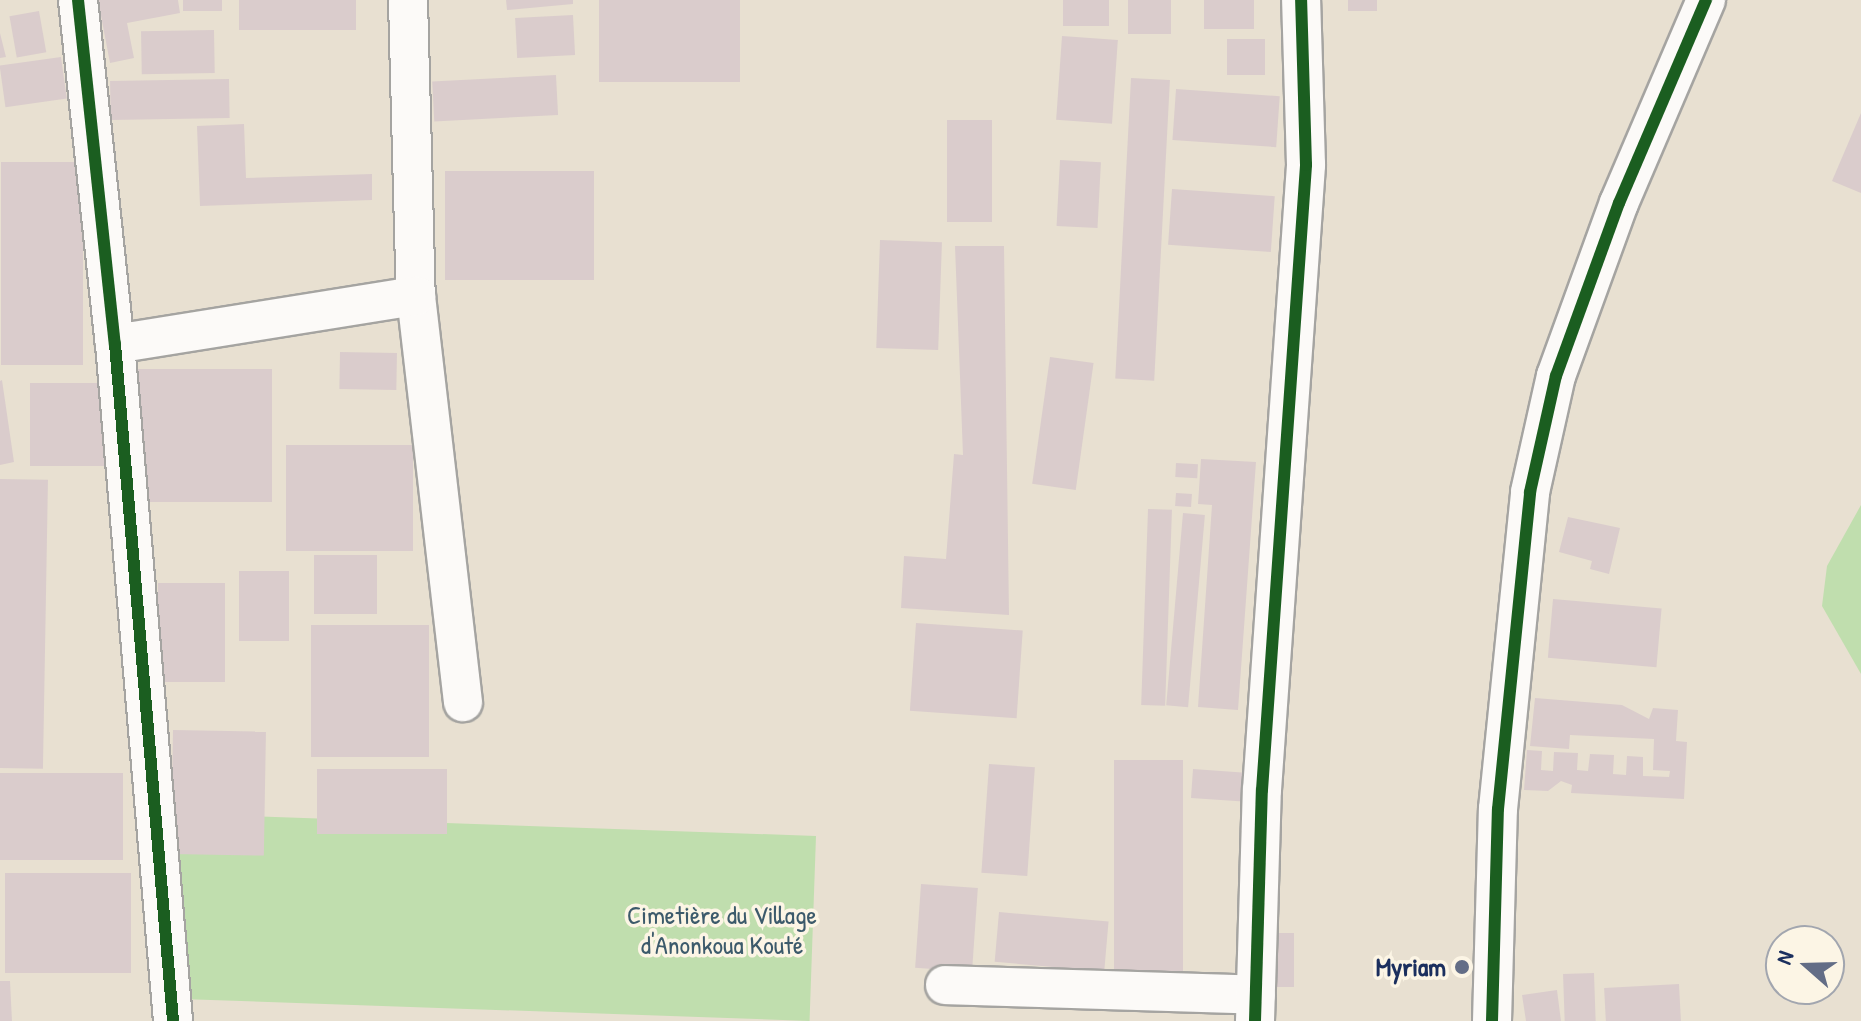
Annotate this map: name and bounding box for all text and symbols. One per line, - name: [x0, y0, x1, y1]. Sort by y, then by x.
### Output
- park label: Cimetière du Village d'Anonkoua Kouté: [627, 899, 817, 960]
- north arrow: [1765, 925, 1845, 1005]
- text: N: [1768, 947, 1800, 968]
- place label: Myriam: [1376, 951, 1446, 983]
- marker: Myriam: [1453, 958, 1471, 976]

